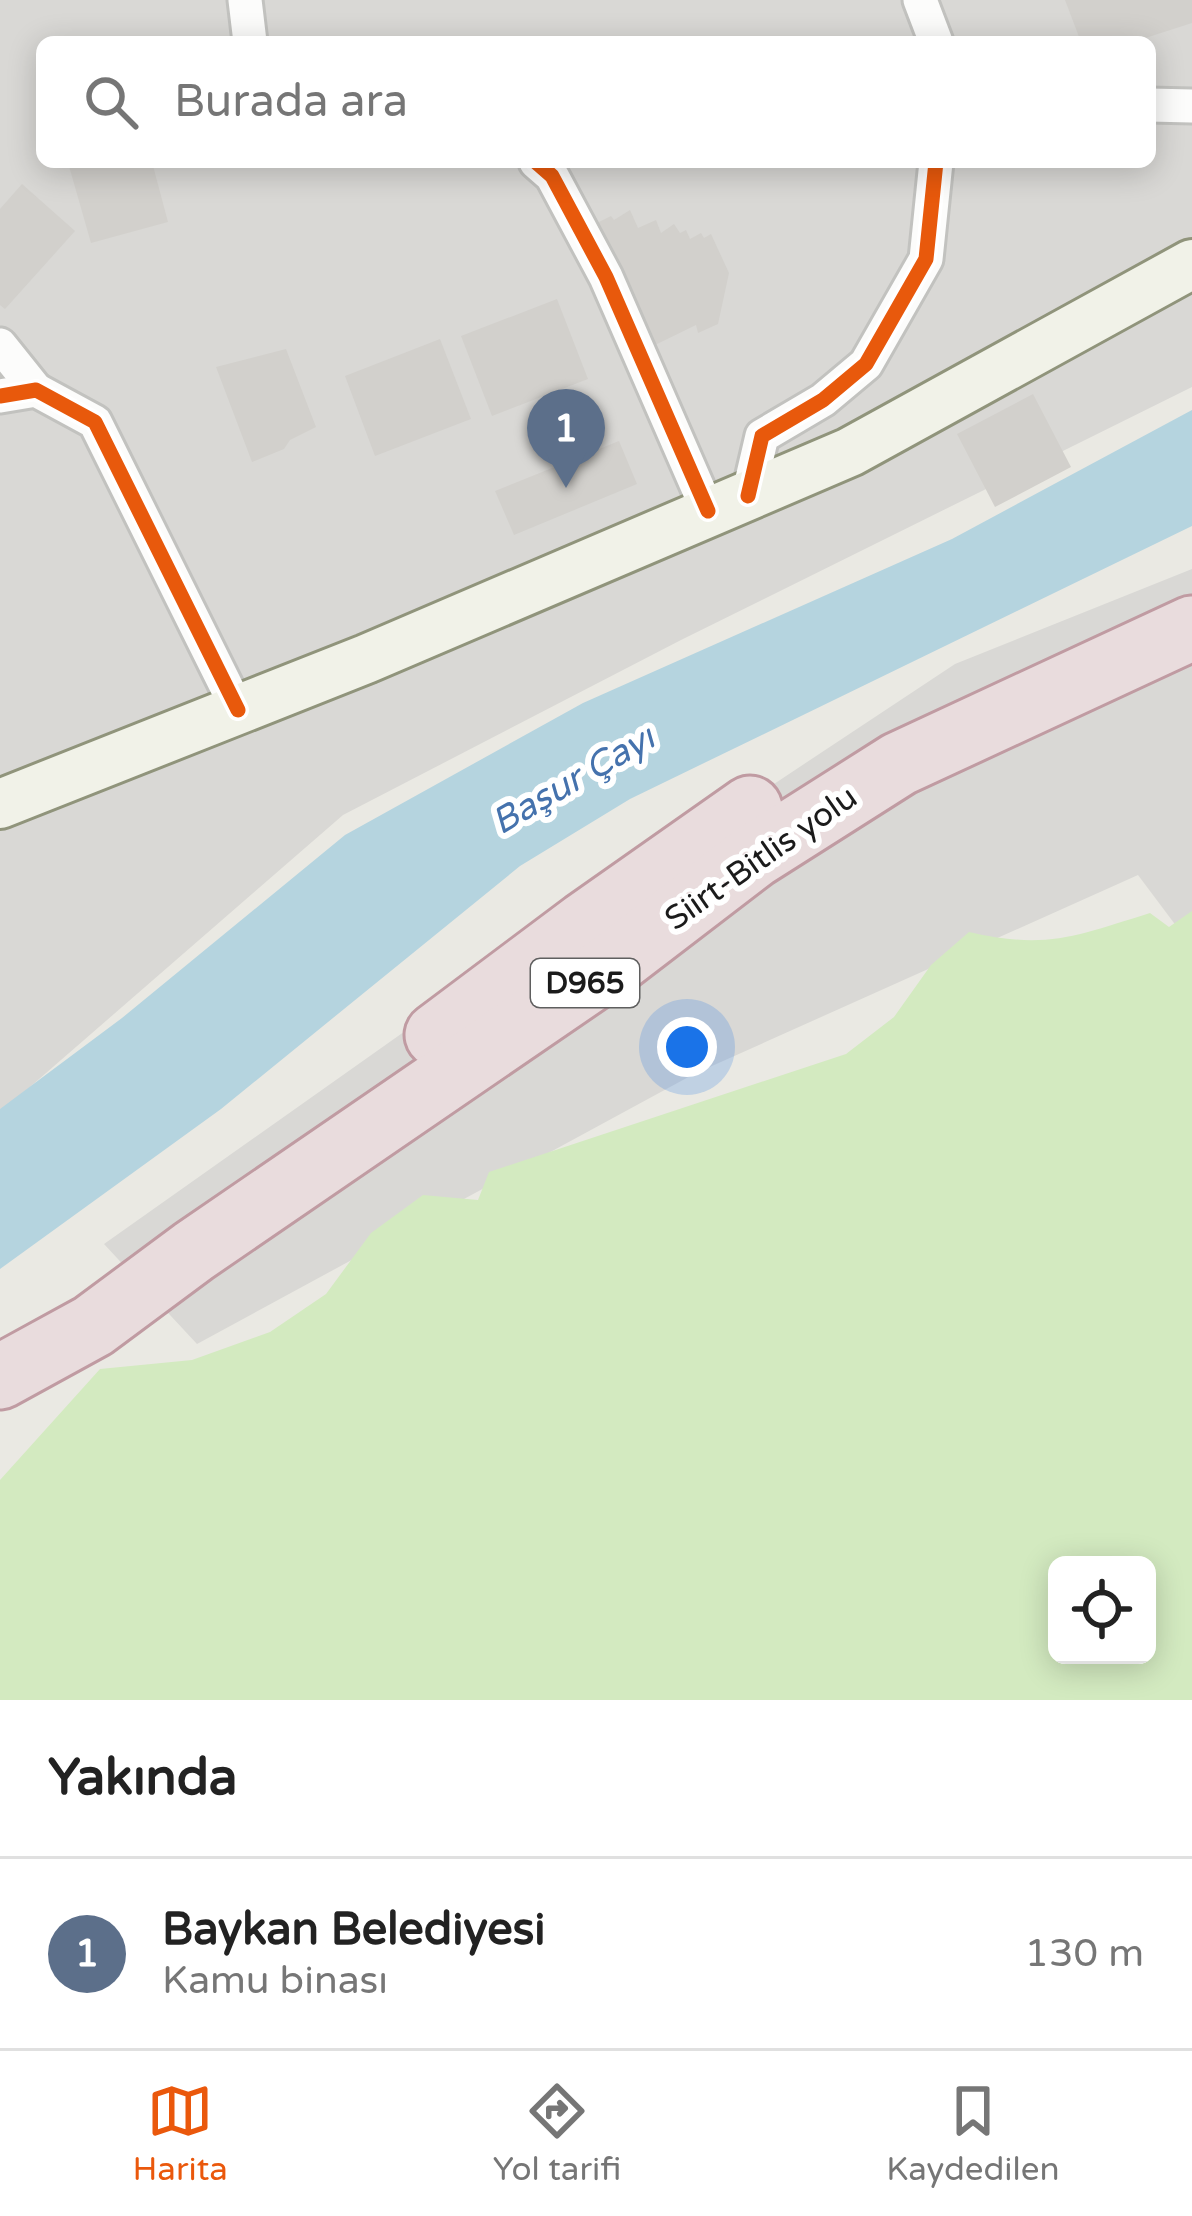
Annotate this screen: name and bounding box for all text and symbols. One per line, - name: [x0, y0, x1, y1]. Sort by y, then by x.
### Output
- search box: [36, 36, 1156, 168]
- icon: search: [78, 69, 144, 135]
- text: Burada ara: [174, 75, 408, 129]
- pin: 1: [527, 389, 605, 488]
- water label: Başur Çayı: [484, 715, 664, 844]
- street label: Siirt-Bitlis yolu: [658, 777, 864, 939]
- road number: D965: [531, 959, 639, 1007]
- your location: [657, 1017, 717, 1077]
- map controls: [1048, 1556, 1156, 1664]
- button: locate: [1048, 1556, 1156, 1664]
- text: Yakında: [48, 1747, 238, 1809]
- text: Baykan Belediyesi: [162, 1903, 546, 1957]
- text: 1: [75, 1930, 99, 1977]
- text: 130 m: [1025, 1930, 1144, 1977]
- text: Kamu binası: [162, 1957, 388, 2004]
- tab: Harita: [132, 2078, 228, 2189]
- tab: Yol tarifi: [493, 2078, 621, 2189]
- tab: Kaydedilen: [886, 2078, 1060, 2189]

